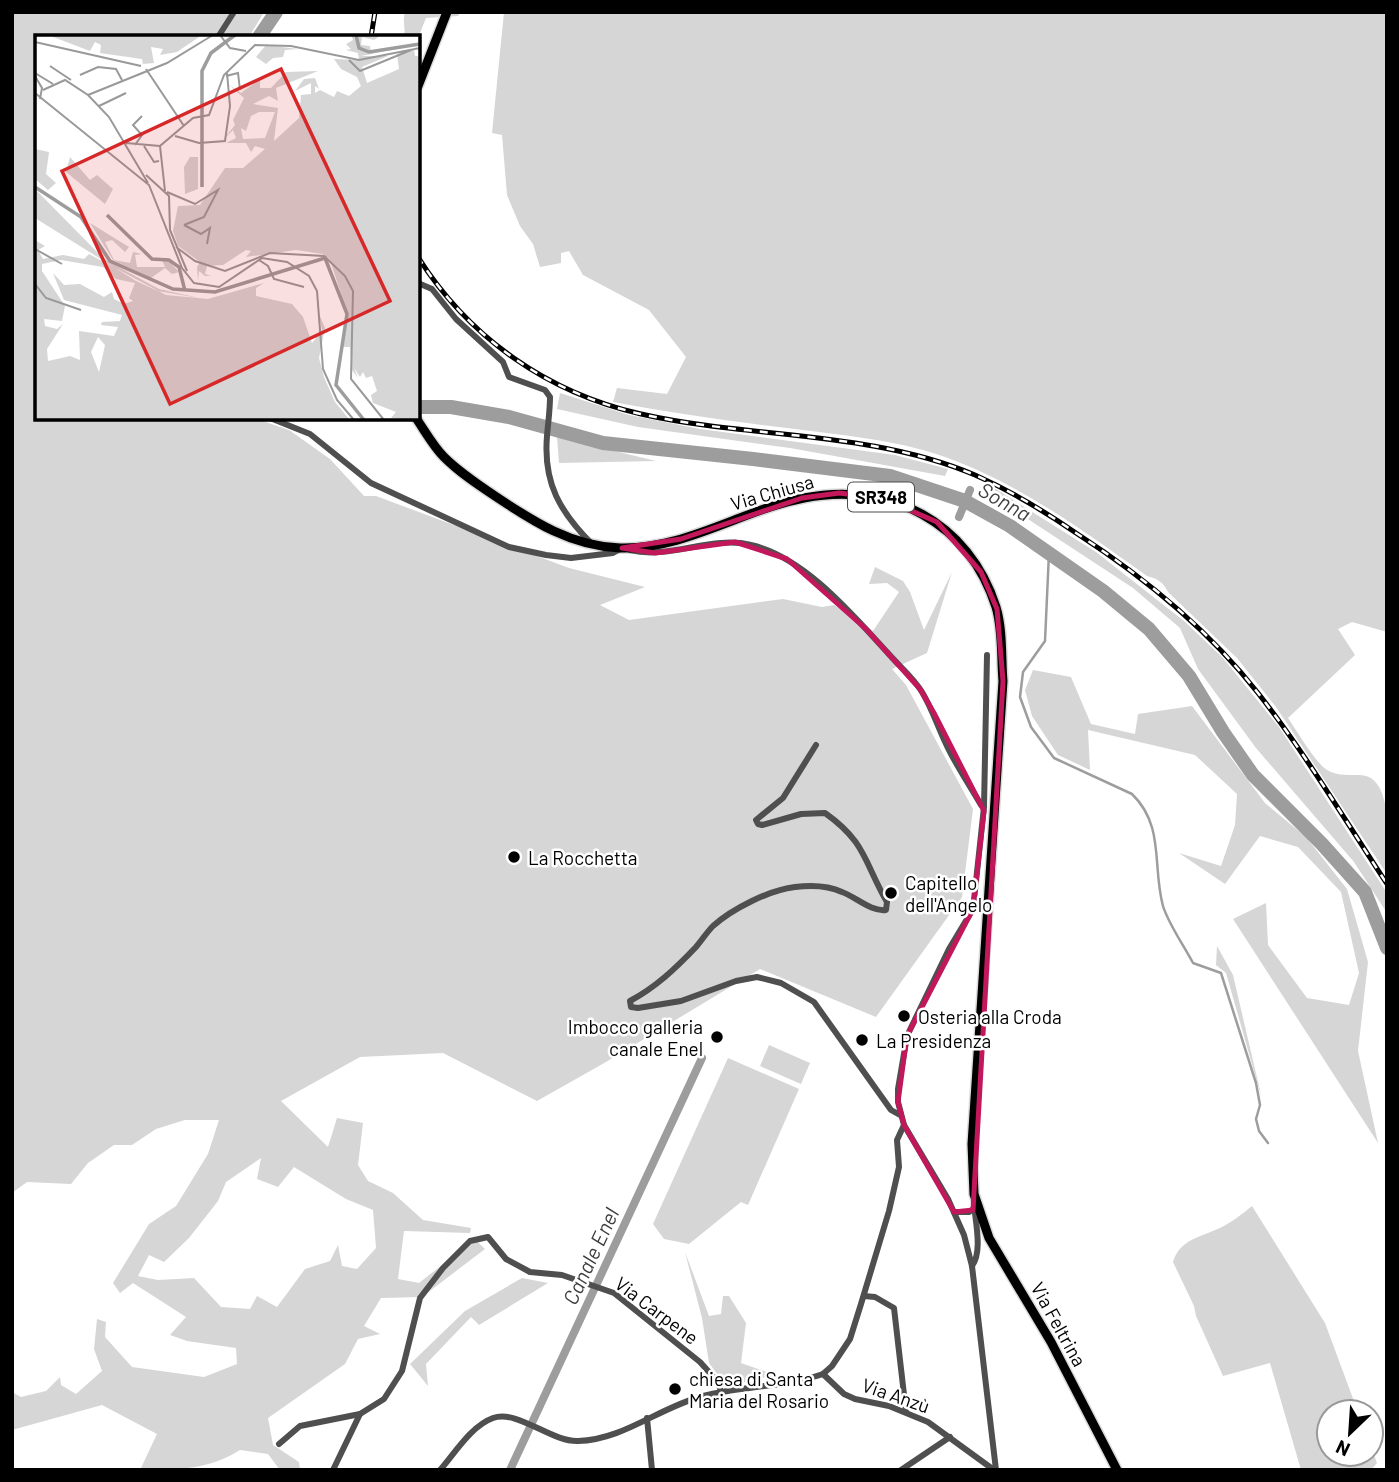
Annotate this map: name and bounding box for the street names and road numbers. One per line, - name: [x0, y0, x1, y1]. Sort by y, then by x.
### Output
- street label: Via Chiusa: [728, 469, 816, 515]
- road number: SR348: [848, 482, 914, 512]
- street label: Via Carpene: [611, 1271, 703, 1349]
- street label: Via Feltrina: [1026, 1278, 1092, 1370]
- street label: Via Anzù: [859, 1373, 933, 1417]

